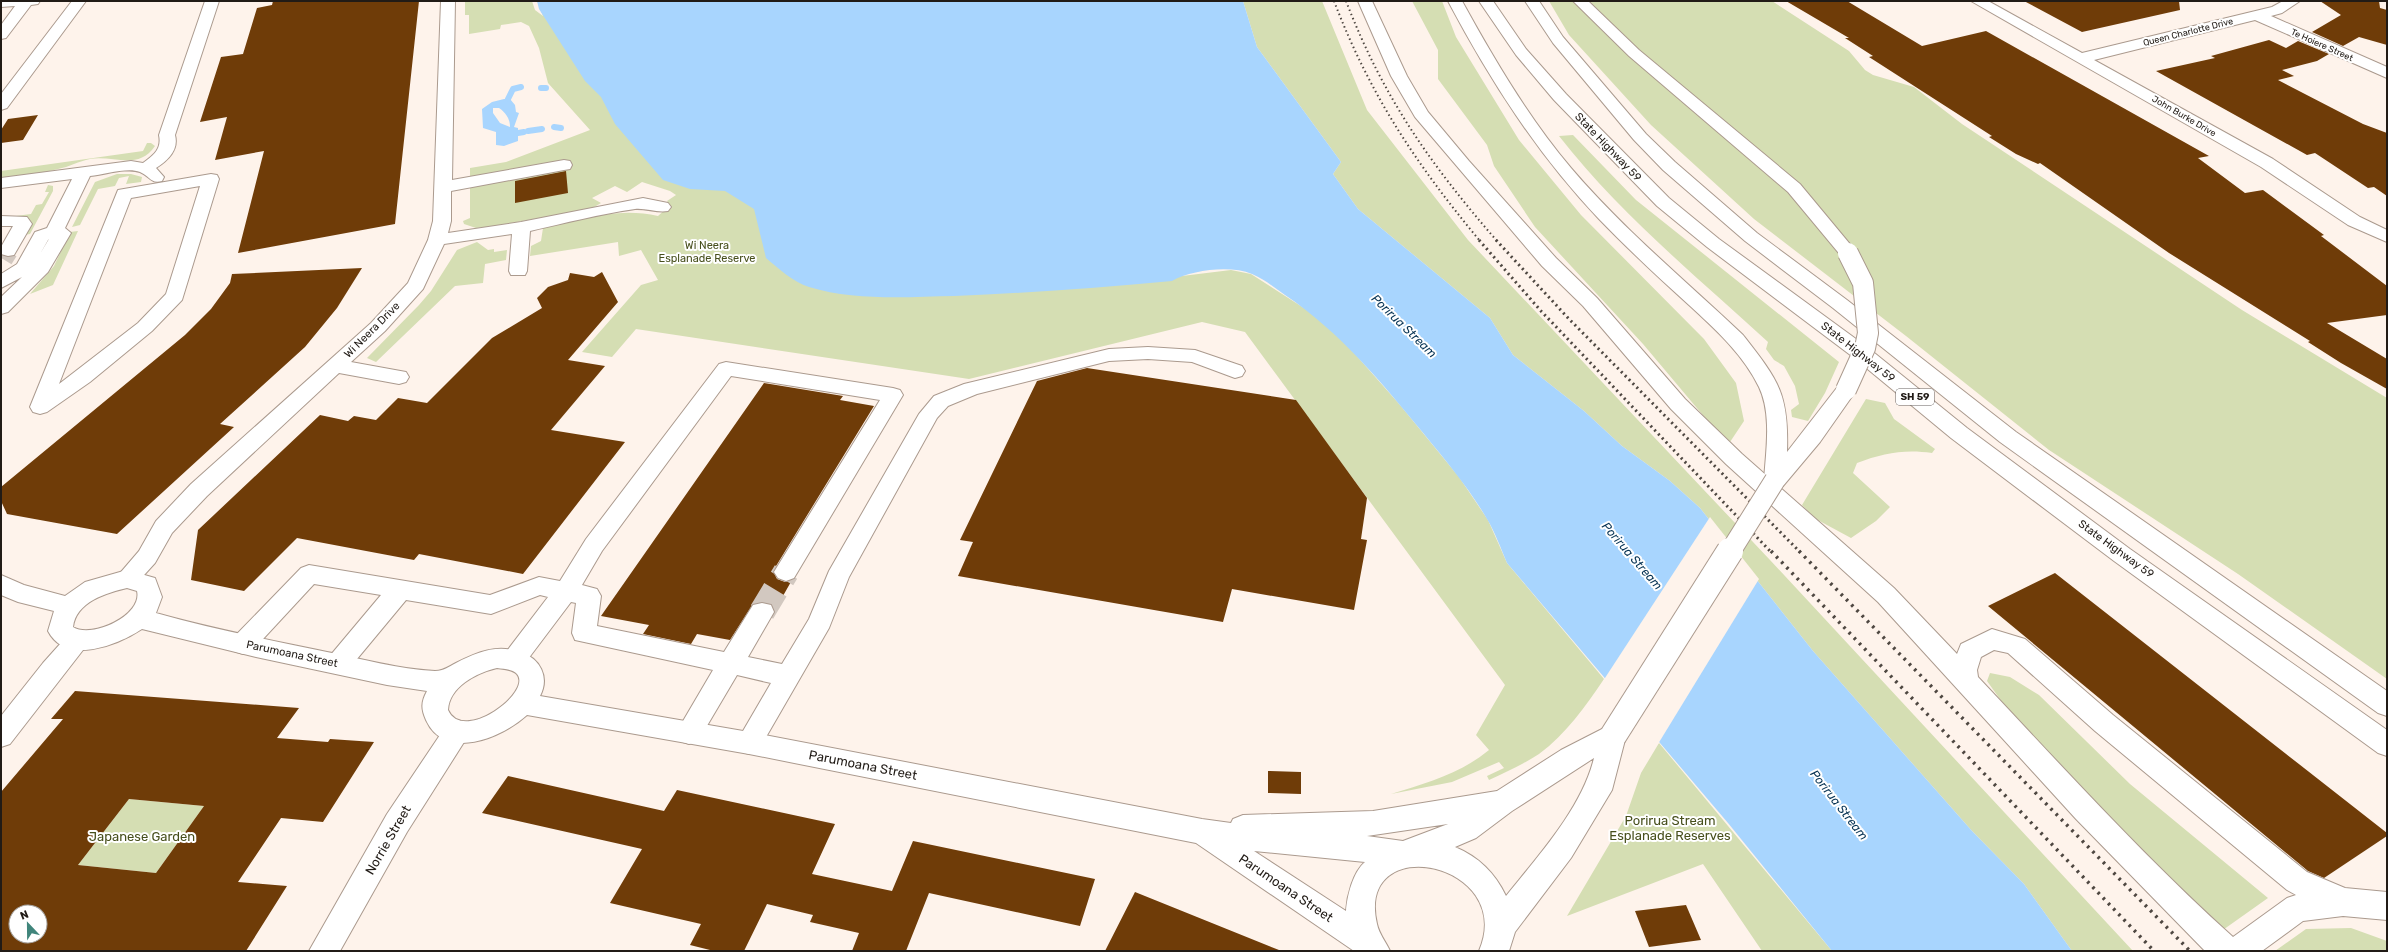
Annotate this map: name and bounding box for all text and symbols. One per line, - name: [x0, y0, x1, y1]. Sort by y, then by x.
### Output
- street label: Queen Charlotte Drive: [2142, 16, 2234, 48]
- street label: Te Hoiere Street: [2289, 27, 2355, 63]
- street label: John Burke Drive: [2150, 94, 2218, 138]
- street label: State Highway 59: [1572, 110, 1644, 184]
- park label: Wi Neera Esplanade Reserve: [658, 239, 756, 265]
- water label: Porirua Stream: [1369, 291, 1440, 361]
- street label: Wi Neera Drive: [341, 299, 403, 361]
- street label: State Highway 59: [1818, 319, 1898, 385]
- road number: SH 59: [1896, 389, 1934, 405]
- street label: State Highway 59: [2076, 517, 2156, 581]
- water label: Porirua Stream: [1599, 519, 1665, 593]
- street label: Parumoana Street: [245, 638, 340, 670]
- street label: Parumoana Street: [807, 747, 919, 783]
- water label: Porirua Stream: [1807, 767, 1871, 843]
- street label: Norrie Street: [362, 803, 414, 877]
- park label: Porirua Stream Esplanade Reserves: [1609, 813, 1731, 843]
- park label: Japanese Garden: [89, 829, 195, 844]
- street label: Parumoana Street: [1236, 851, 1336, 925]
- north arrow: [8, 904, 48, 944]
- text: N: [18, 908, 31, 923]

